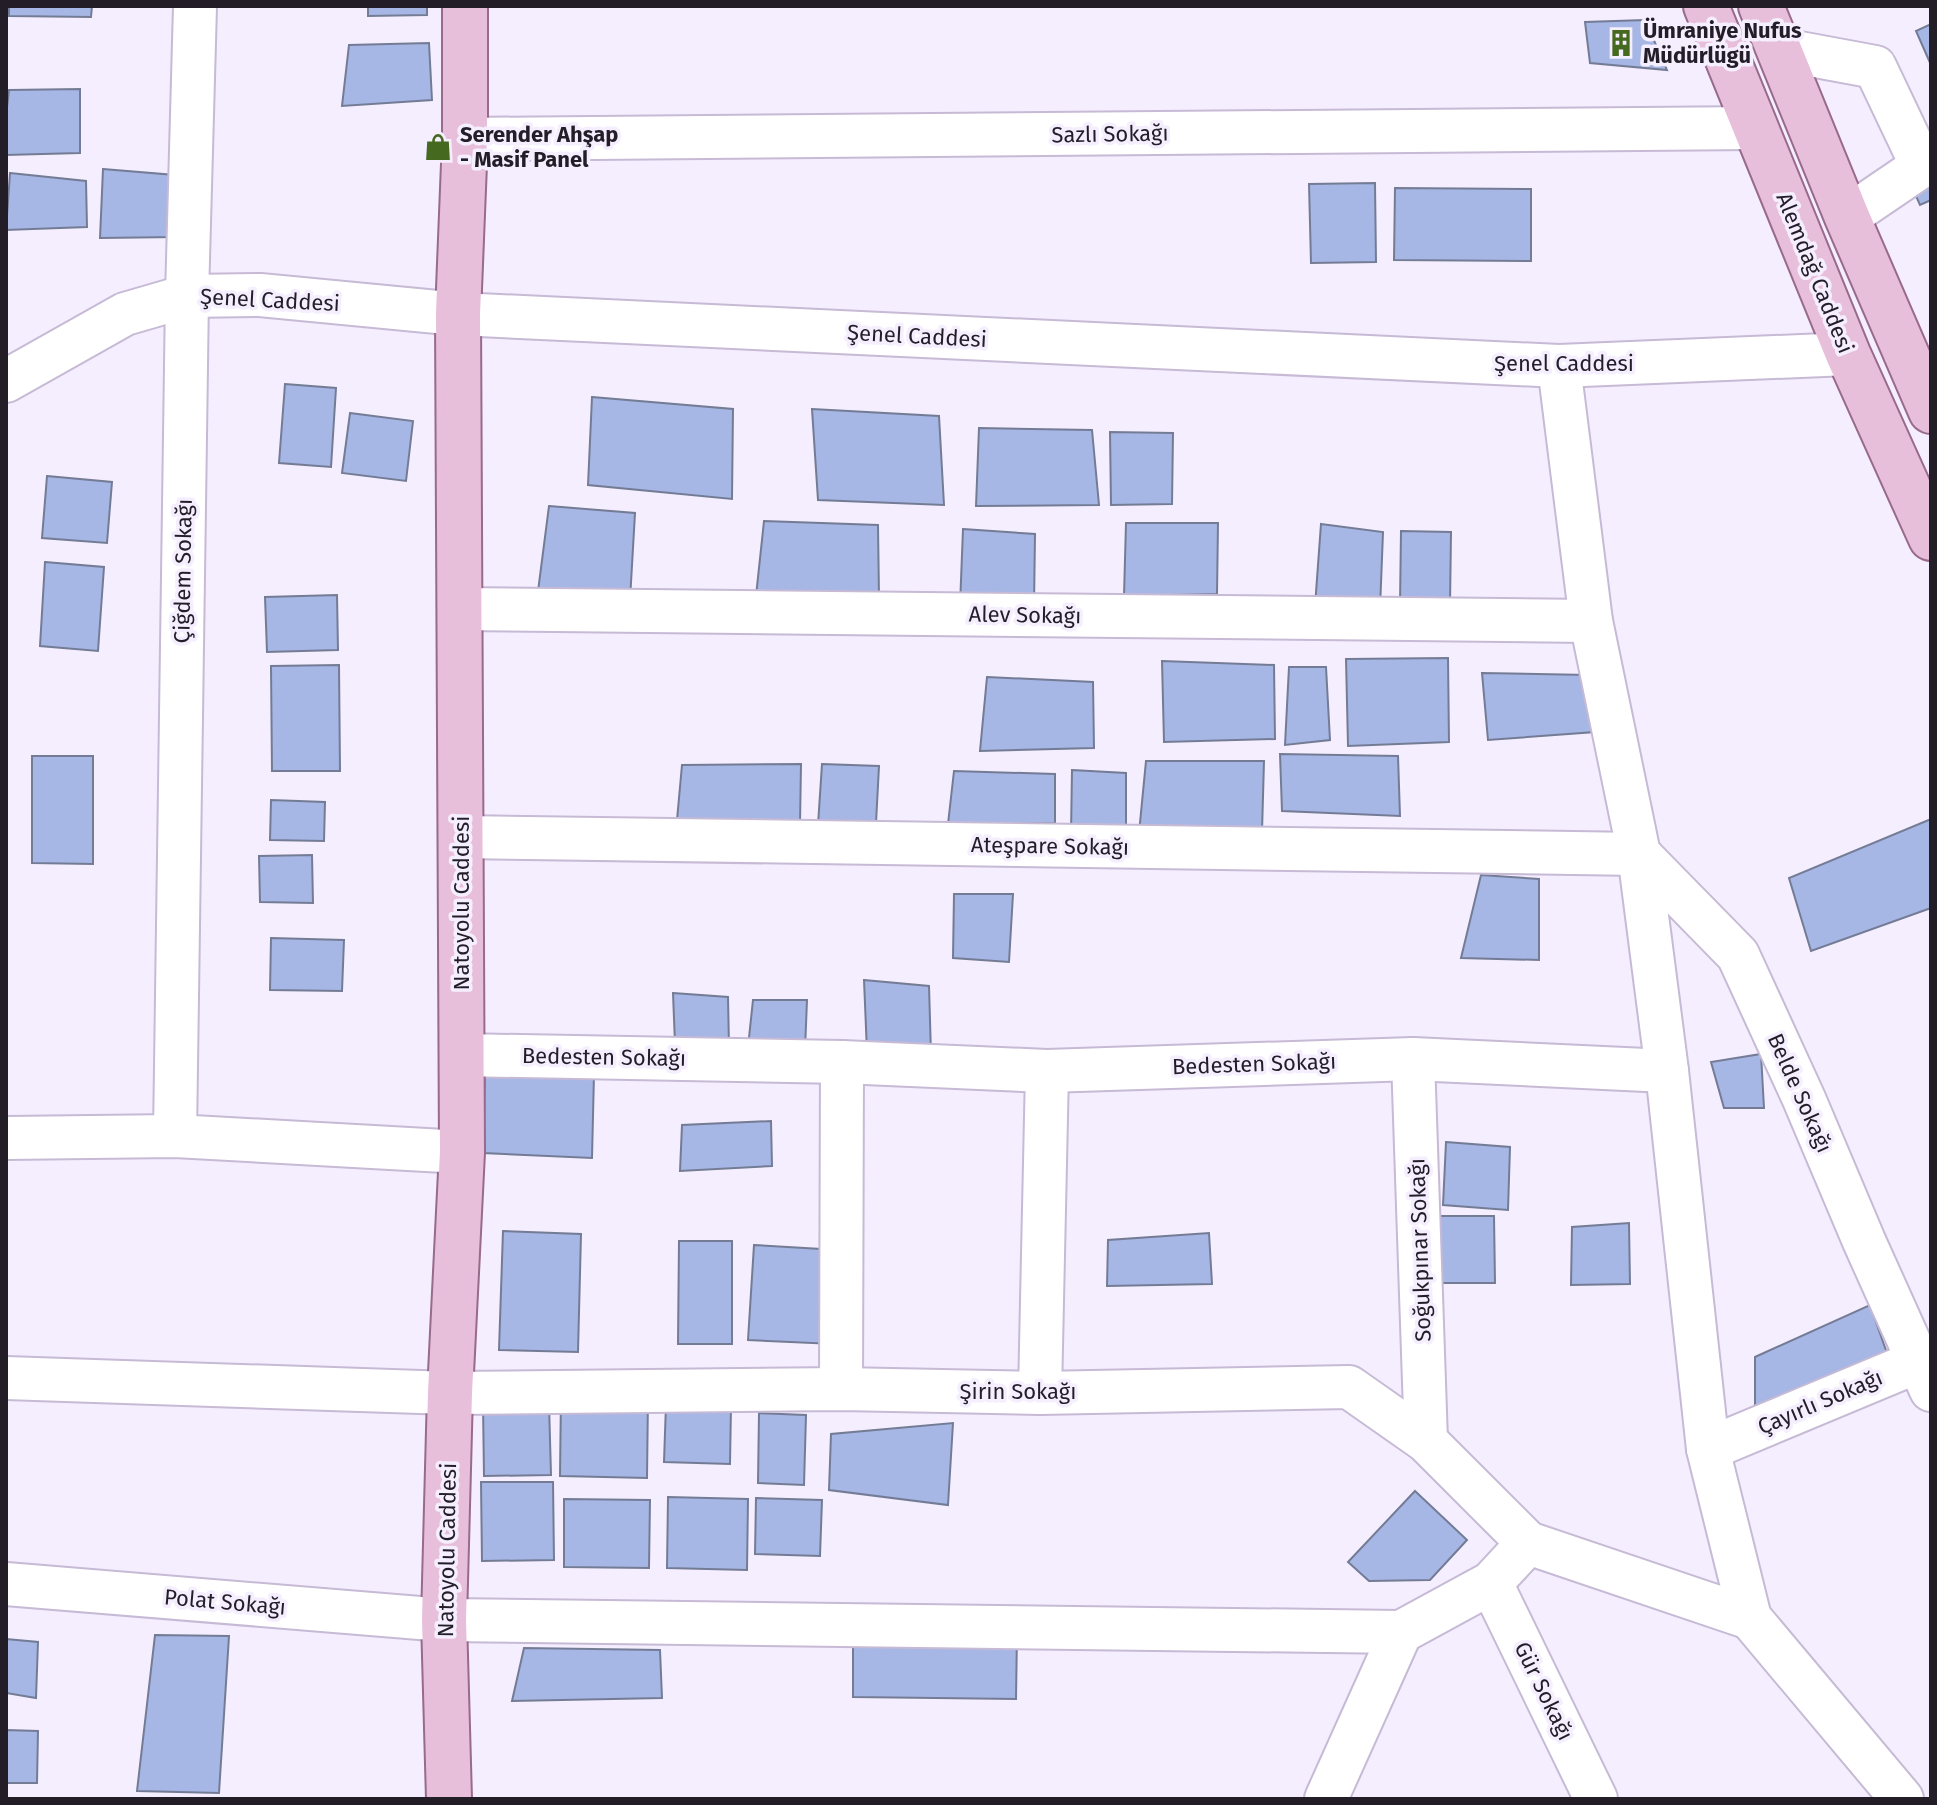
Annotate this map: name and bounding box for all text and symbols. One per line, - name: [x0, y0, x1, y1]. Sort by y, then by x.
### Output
- place label: Ümraniye Nufus Müdürlügü: [1643, 17, 1802, 69]
- building icon: Ümraniye Nufus Müdürlügü: [1606, 28, 1636, 58]
- street label: Sazlı Sokağı: [1051, 119, 1169, 149]
- place label: Serender Ahşap - Masif Panel: [460, 121, 618, 173]
- shop icon: Serender Ahşap - Masif Panel: [423, 132, 453, 162]
- street label: Alemdağ Caddesi: [1770, 189, 1860, 357]
- street label: Şenel Caddesi: [199, 283, 341, 317]
- street label: Şenel Caddesi: [846, 319, 988, 353]
- street label: Şenel Caddesi: [1494, 350, 1634, 377]
- street label: Çiğdem Sokağı: [168, 498, 199, 644]
- street label: Alev Sokağı: [968, 601, 1082, 629]
- street label: Natoyolu Caddesi: [448, 816, 475, 990]
- street label: Ateşpare Sokağı: [971, 831, 1129, 861]
- street label: Belde Sokağı: [1762, 1029, 1838, 1157]
- street label: Bedesten Sokağı: [522, 1042, 686, 1072]
- street label: Bedesten Sokağı: [1171, 1048, 1337, 1080]
- street label: Soğukpınar Sokağı: [1403, 1158, 1437, 1342]
- street label: Çayırlı Sokağı: [1754, 1364, 1887, 1441]
- street label: Şirin Sokağı: [960, 1378, 1076, 1405]
- street label: Natoyolu Caddesi: [432, 1462, 462, 1638]
- street label: Polat Sokağı: [163, 1583, 287, 1621]
- street label: Gür Sokağı: [1509, 1637, 1579, 1745]

